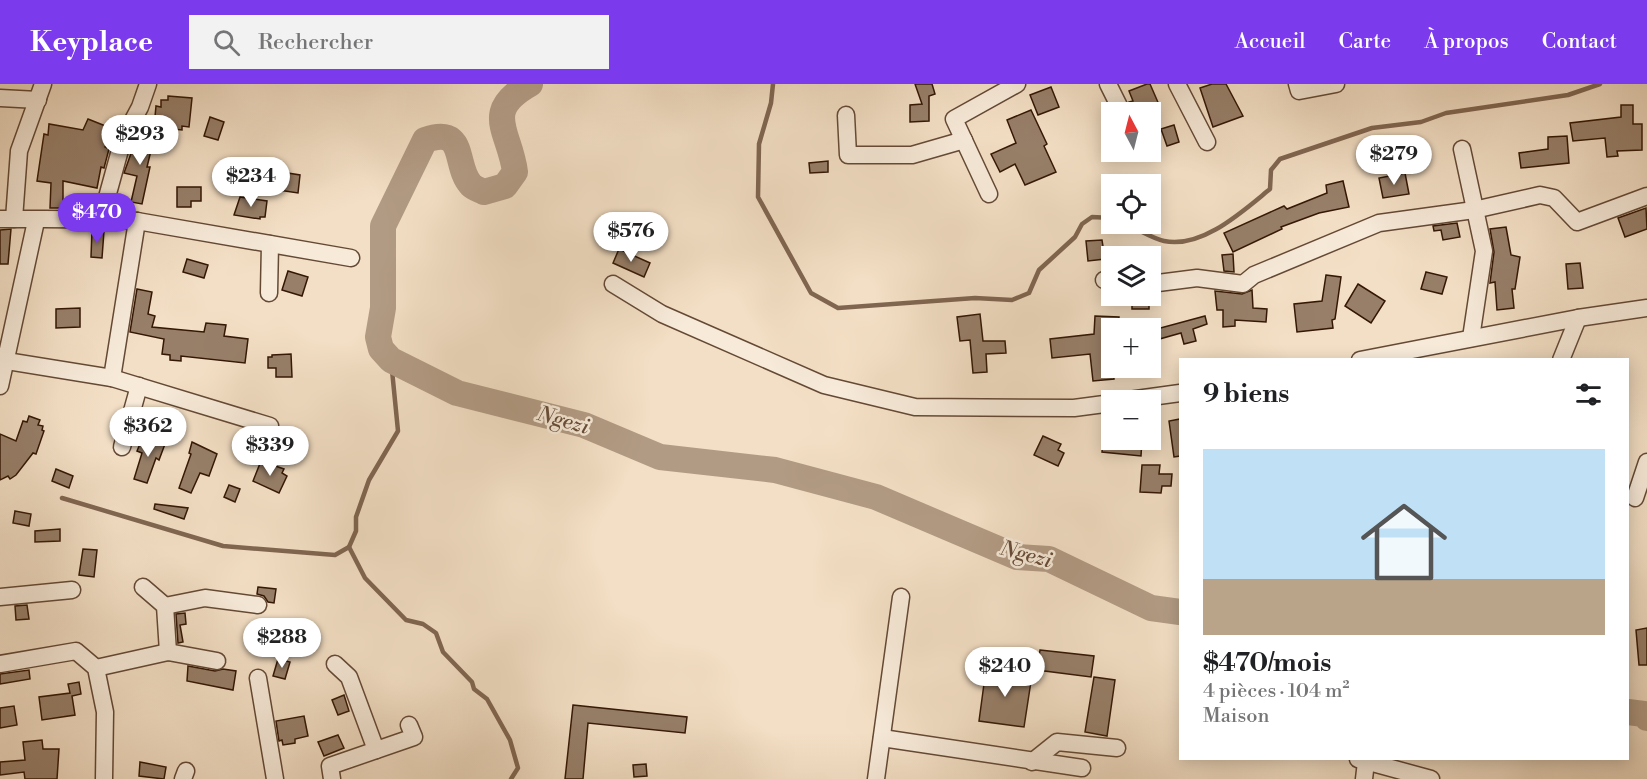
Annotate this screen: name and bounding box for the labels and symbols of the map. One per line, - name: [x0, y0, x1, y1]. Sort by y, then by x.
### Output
- north arrow: [1101, 102, 1161, 162]
- pin: $293: [104, 115, 176, 166]
- pin: $279: [1358, 135, 1430, 186]
- pin: $234: [215, 157, 287, 208]
- pin: $470: [61, 193, 133, 244]
- pin: $576: [595, 212, 667, 263]
- water label: Ngezi: [533, 401, 592, 441]
- pin: $362: [112, 407, 184, 458]
- pin: $339: [234, 426, 306, 477]
- water label: Ngezi: [996, 535, 1055, 574]
- pin: $288: [246, 618, 318, 669]
- pin: $240: [969, 647, 1041, 698]

